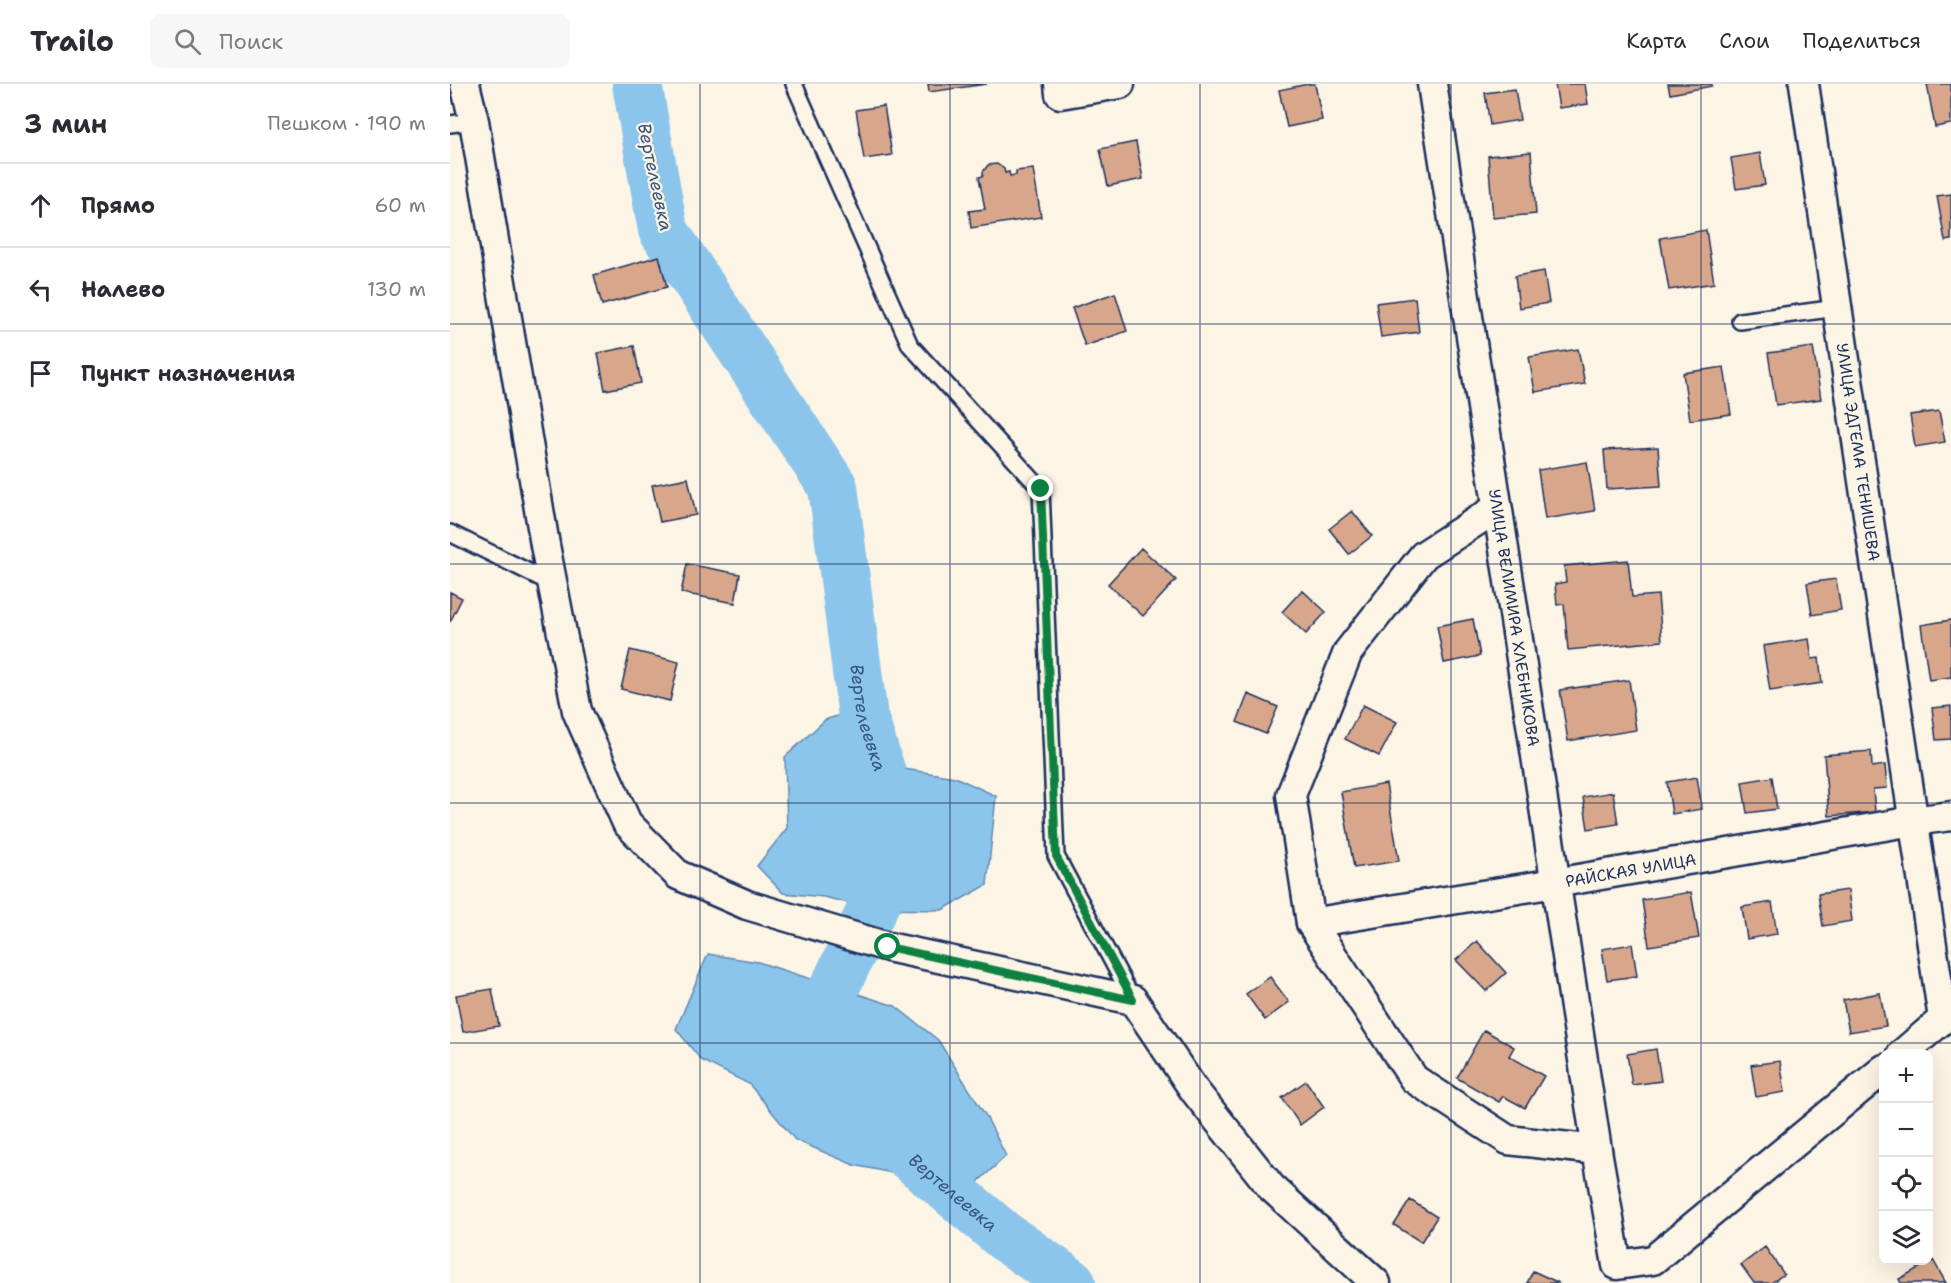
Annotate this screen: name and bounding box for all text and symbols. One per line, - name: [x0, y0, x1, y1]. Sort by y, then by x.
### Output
- search box: [150, 14, 570, 68]
- text: Trailo: [30, 22, 114, 60]
- icon: search: [171, 25, 204, 58]
- text: Поиск: [219, 27, 283, 56]
- text: Карта: [1626, 27, 1686, 55]
- text: Слои: [1719, 27, 1770, 55]
- text: Поделиться: [1803, 27, 1921, 55]
- text: 3 мин: [24, 106, 107, 141]
- text: Пешком · 190 m: [268, 110, 426, 136]
- water label: Вертелеевка: [632, 121, 678, 233]
- icon: ahead: [24, 189, 57, 222]
- text: Прямо: [81, 191, 155, 220]
- text: 60 m: [374, 192, 426, 218]
- icon: left: [24, 273, 57, 306]
- text: Налево: [81, 275, 165, 304]
- text: 130 m: [367, 276, 426, 302]
- street label: УЛИЦА ЭДГЕМА ТЕНИШЕВА: [1832, 342, 1885, 562]
- icon: arrive: [24, 357, 57, 390]
- text: Пункт назначения: [81, 359, 295, 388]
- route end: [1027, 475, 1053, 501]
- street label: УЛИЦА ВЕЛИМИРА ХЛЕБНИКОВА: [1484, 487, 1544, 748]
- water label: Вертелеевка: [844, 663, 892, 774]
- street label: РАЙСКАЯ УЛИЦА: [1564, 849, 1698, 892]
- route start: [874, 933, 900, 959]
- map controls: [1879, 1049, 1933, 1265]
- button: +: [1879, 1049, 1933, 1103]
- button: −: [1879, 1103, 1933, 1157]
- water label: Вертелеевка: [903, 1148, 1002, 1237]
- button: locate: [1879, 1157, 1933, 1211]
- button: layers: [1879, 1211, 1933, 1265]

